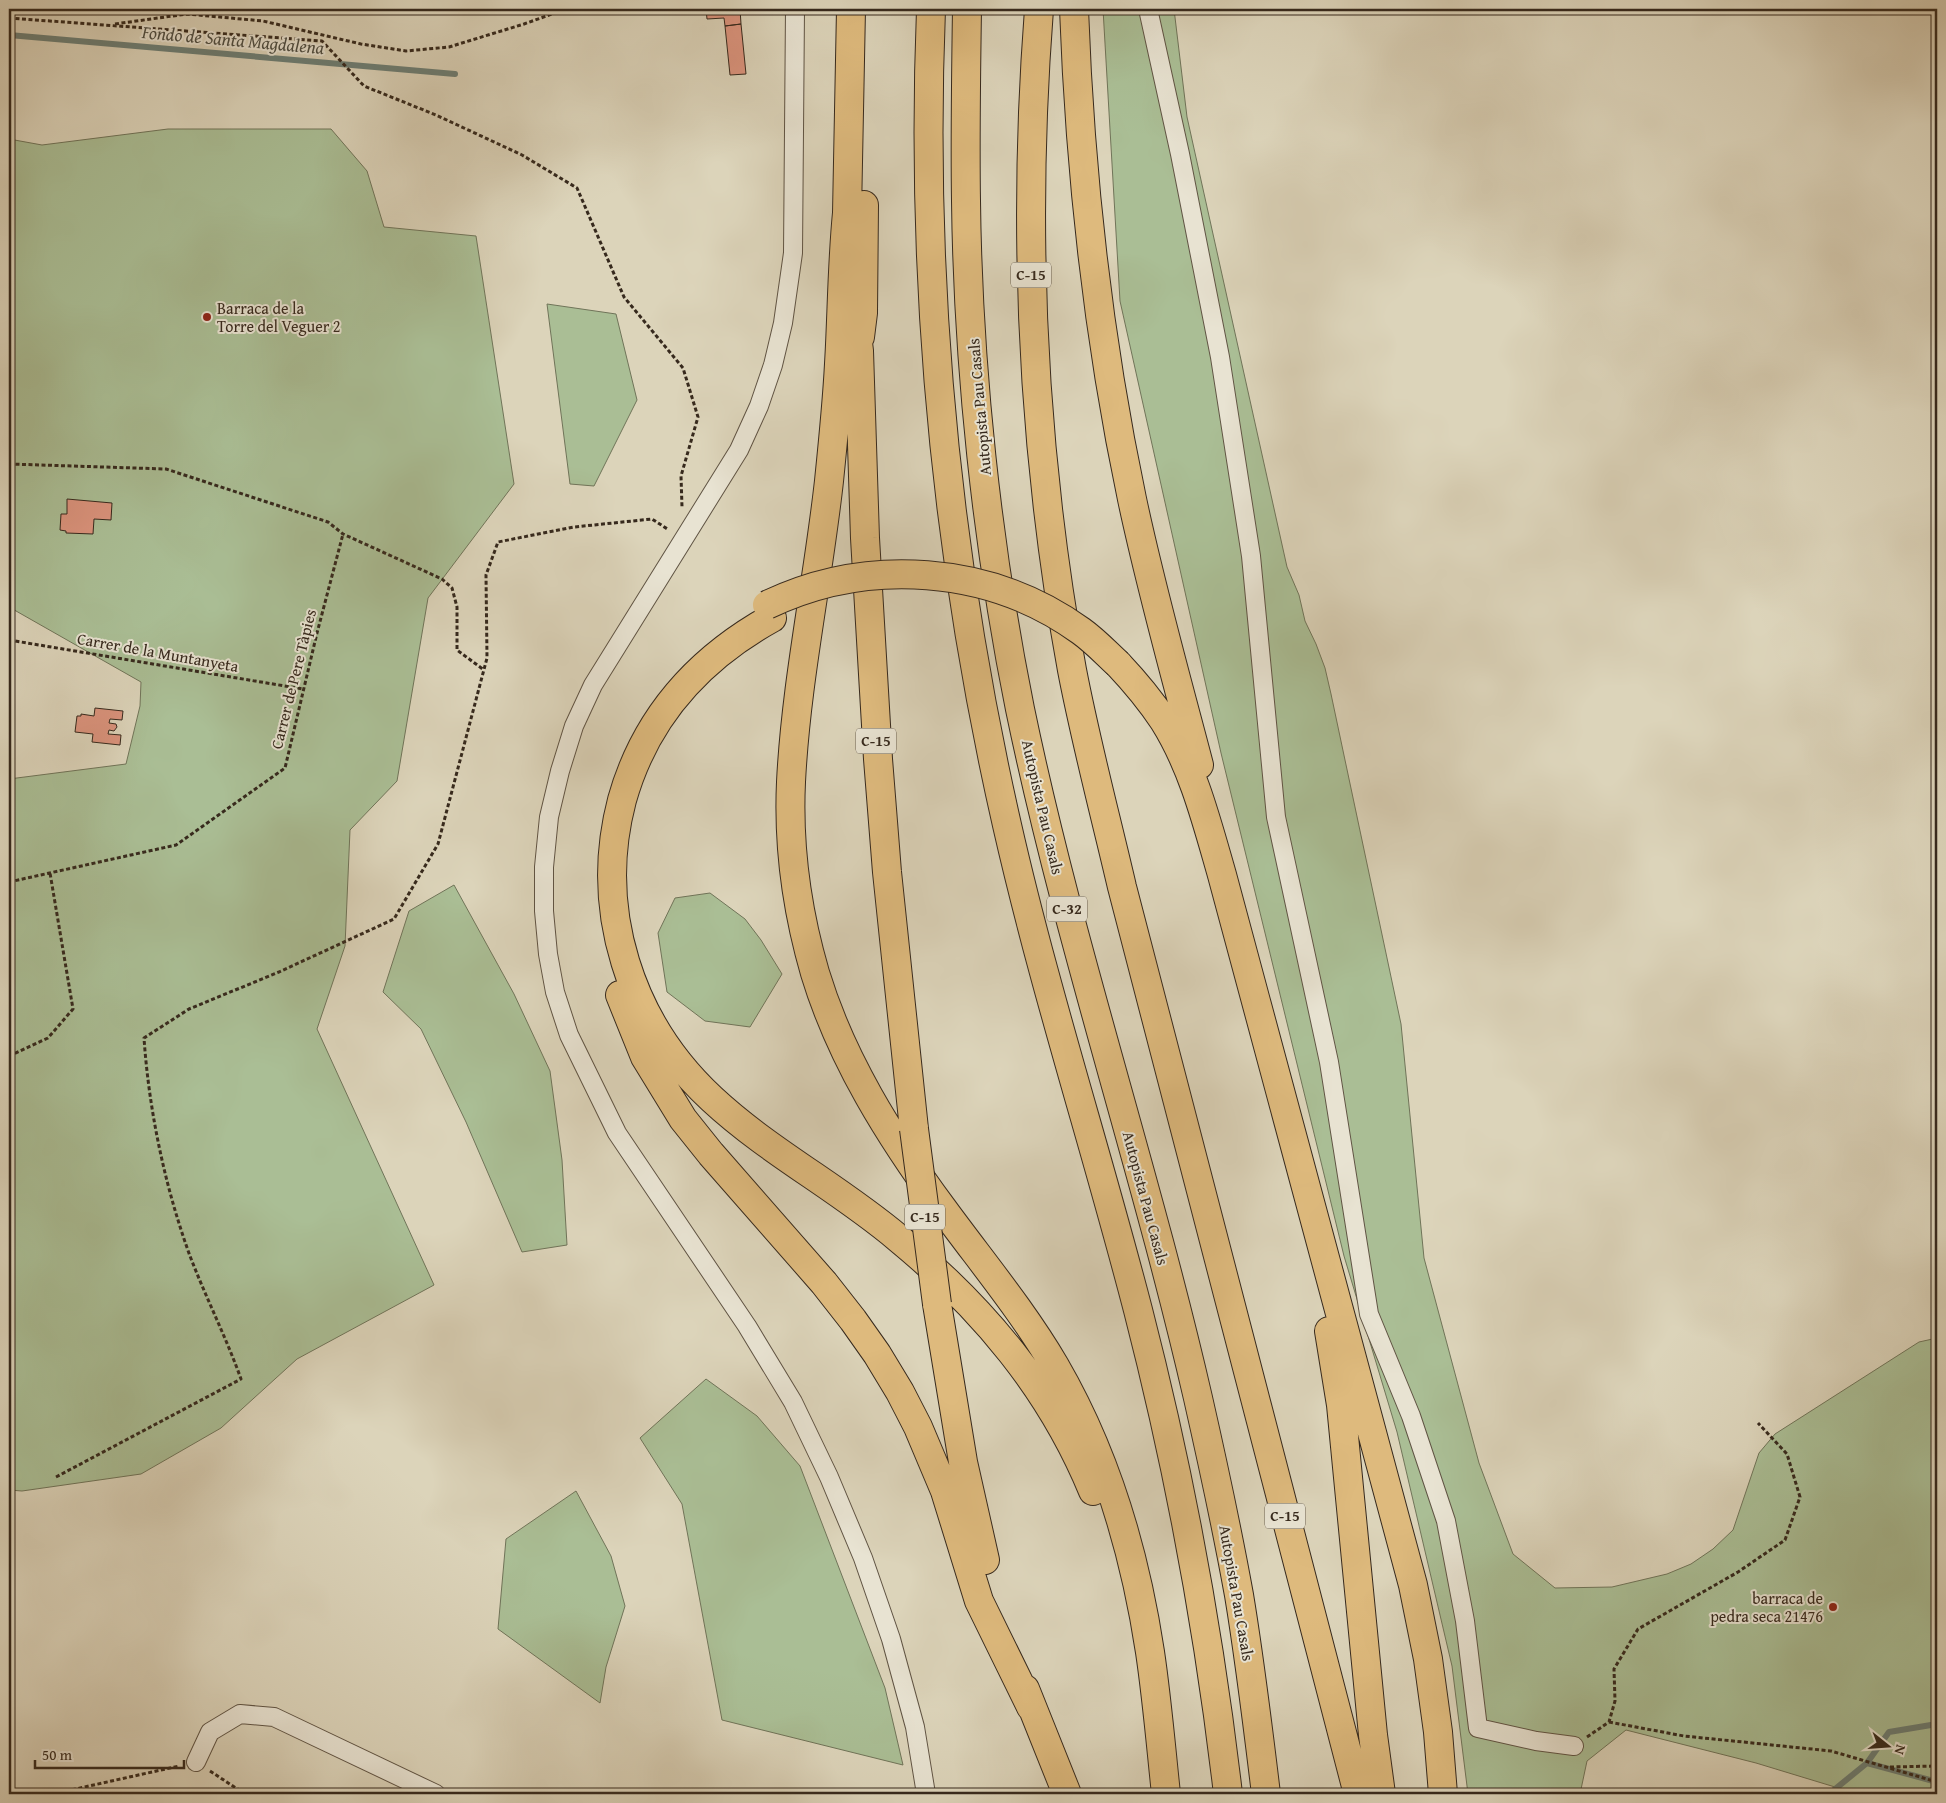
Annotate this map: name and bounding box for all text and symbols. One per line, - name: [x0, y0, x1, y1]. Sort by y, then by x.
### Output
- water label: Fondo de Santa Magdalena: [140, 18, 326, 61]
- road number: C-15: [1011, 262, 1051, 288]
- place label: Barraca de la Torre del Veguer 2: [217, 296, 341, 338]
- marker: Barraca de la Torre del Veguer 2: [201, 311, 213, 323]
- street label: Autopista Pau Casals: [961, 337, 997, 477]
- street label: Carrer de Pere Tàpies: [264, 607, 322, 751]
- street label: Carrer de la Muntanyeta: [76, 626, 241, 678]
- road number: C-15: [856, 728, 896, 754]
- street label: Autopista Pau Casals: [1016, 737, 1070, 877]
- road number: C-32: [1047, 896, 1087, 922]
- street label: Autopista Pau Casals: [1117, 1128, 1175, 1268]
- road number: C-15: [905, 1204, 945, 1230]
- road number: C-15: [1265, 1504, 1305, 1528]
- street label: Autopista Pau Casals: [1213, 1523, 1261, 1663]
- place label: barraca de pedra seca 21476: [1710, 1586, 1823, 1628]
- marker: barraca de pedra seca 21476: [1827, 1601, 1839, 1613]
- north arrow: [1864, 1720, 1914, 1770]
- scale bar: [35, 1738, 184, 1770]
- text: N: [1889, 1742, 1911, 1758]
- text: 50 m: [42, 1744, 73, 1765]

